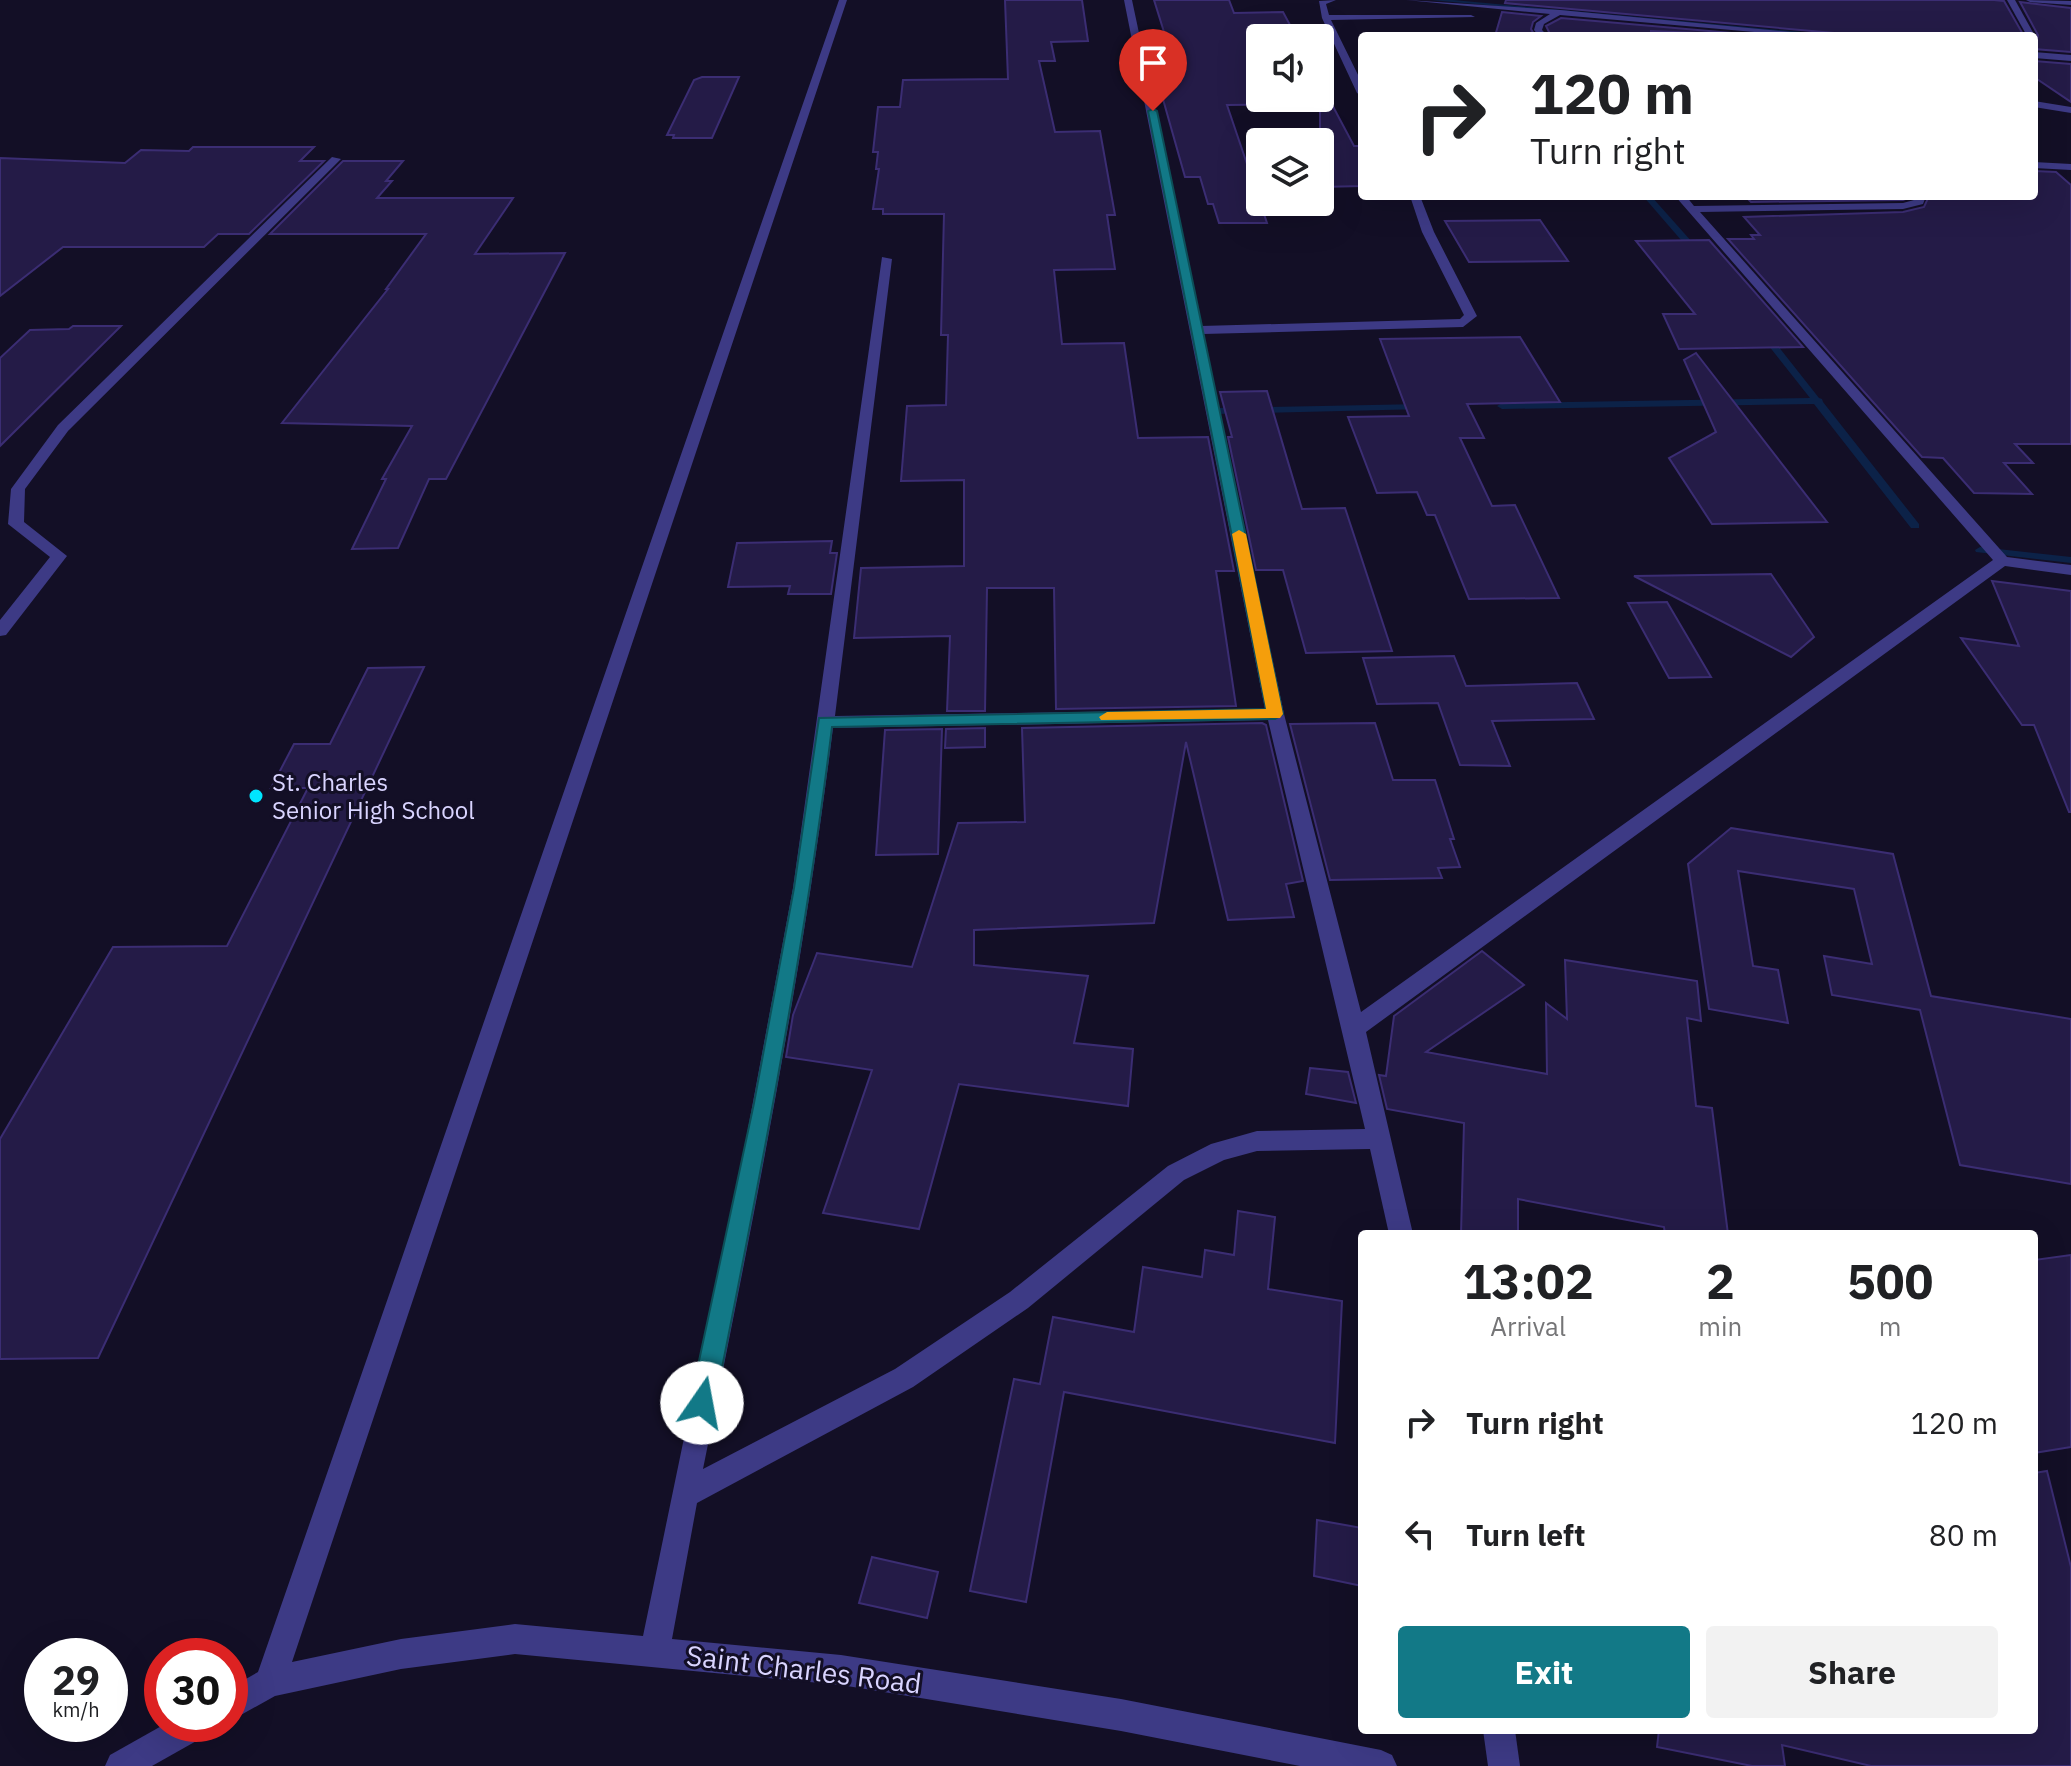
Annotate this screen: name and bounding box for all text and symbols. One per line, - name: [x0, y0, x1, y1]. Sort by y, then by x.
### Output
- map controls: [1246, 24, 1334, 216]
- button: sound: [1246, 24, 1334, 112]
- pin: [1119, 29, 1187, 111]
- icon: arrive: [1131, 41, 1175, 85]
- text: 120 m: [1530, 57, 1694, 129]
- icon: right: [1398, 64, 1502, 168]
- text: Turn right: [1530, 127, 1686, 174]
- button: layers: [1246, 128, 1334, 216]
- place label: St. Charles Senior High School: [272, 766, 475, 826]
- marker: St. Charles Senior High School: [247, 787, 265, 805]
- text: 13:02: [1463, 1250, 1594, 1312]
- text: 2: [1706, 1250, 1735, 1312]
- text: 500: [1847, 1250, 1933, 1312]
- text: Arrival: [1490, 1309, 1566, 1343]
- text: min: [1698, 1309, 1742, 1343]
- text: m: [1879, 1309, 1901, 1343]
- position arrow: [660, 1361, 744, 1445]
- icon: right: [1398, 1400, 1442, 1444]
- text: Turn right: [1466, 1403, 1604, 1442]
- text: 120 m: [1911, 1403, 1998, 1442]
- icon: left: [1398, 1512, 1442, 1556]
- text: Turn left: [1466, 1515, 1585, 1554]
- text: 80 m: [1929, 1515, 1998, 1554]
- button: Exit: [1398, 1626, 1690, 1718]
- button: Share: [1706, 1626, 1998, 1718]
- street label: Saint Charles Road: [684, 1636, 924, 1702]
- speed limit sign: 30: [144, 1638, 248, 1742]
- text: 29: [52, 1654, 100, 1706]
- text: km/h: [52, 1696, 100, 1723]

